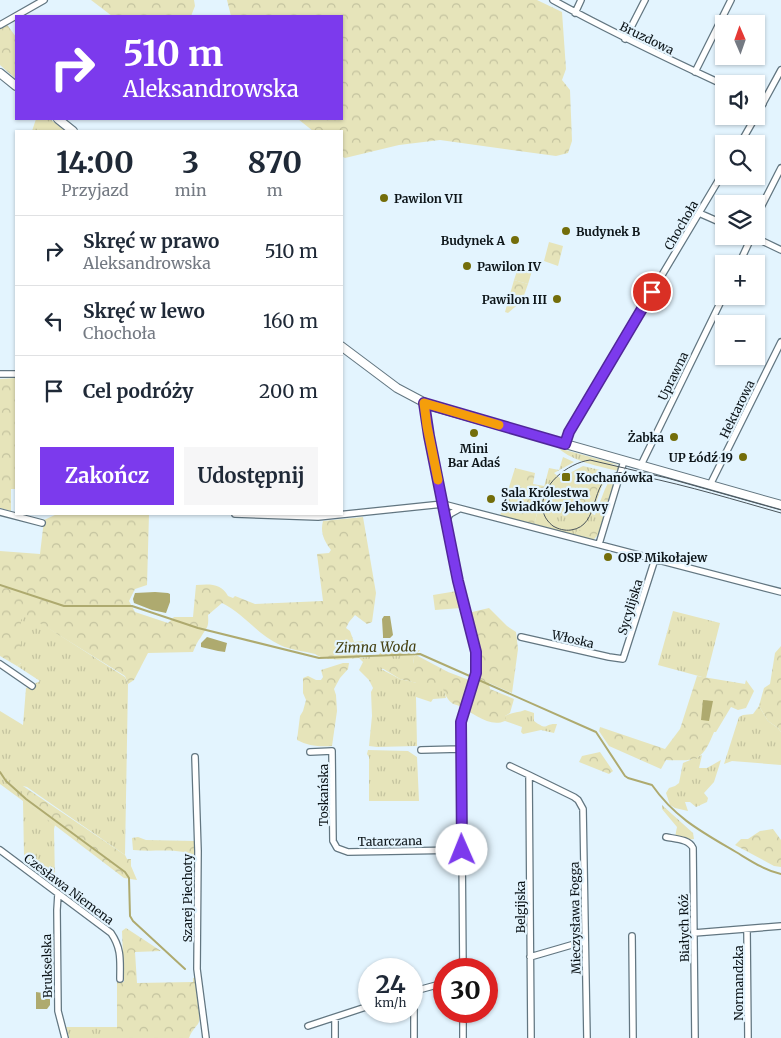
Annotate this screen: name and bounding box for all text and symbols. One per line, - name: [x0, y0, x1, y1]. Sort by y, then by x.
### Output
- north arrow: [715, 15, 765, 65]
- map controls: [715, 15, 765, 365]
- street label: Bruzdowa: [618, 18, 677, 58]
- text: 510 m: [123, 32, 223, 76]
- icon: right: [40, 35, 105, 100]
- text: Aleksandrowska: [123, 75, 299, 103]
- button: sound: [715, 75, 765, 125]
- button: search: [715, 135, 765, 185]
- text: 14:00: [56, 143, 134, 181]
- text: 3: [182, 143, 199, 181]
- text: 870: [248, 143, 302, 181]
- text: Przyjazd: [61, 180, 129, 200]
- text: min: [175, 180, 207, 200]
- text: m: [267, 180, 283, 200]
- place label: Pawilon VII: [394, 191, 463, 206]
- marker: Pawilon VII: [378, 192, 390, 204]
- button: layers: [715, 195, 765, 245]
- street label: Chochoła: [661, 197, 701, 252]
- place label: Budynek B: [576, 224, 641, 239]
- marker: Budynek B: [560, 225, 572, 237]
- text: Skręć w prawo: [83, 229, 219, 253]
- place label: Budynek A: [441, 233, 506, 248]
- marker: Budynek A: [509, 234, 521, 246]
- icon: right: [40, 237, 68, 265]
- text: 510 m: [264, 239, 318, 263]
- text: Aleksandrowska: [83, 253, 211, 273]
- button: +: [715, 255, 765, 305]
- place label: Pawilon IV: [477, 259, 542, 274]
- marker: Pawilon IV: [461, 260, 473, 272]
- pin: [631, 271, 673, 313]
- icon: arrive: [638, 278, 666, 306]
- place label: Pawilon III: [482, 292, 547, 307]
- marker: Pawilon III: [551, 293, 563, 305]
- text: Skręć w lewo: [83, 299, 205, 323]
- icon: left: [40, 307, 68, 335]
- text: 160 m: [263, 309, 318, 333]
- button: −: [715, 315, 765, 365]
- text: Chochoła: [83, 323, 156, 343]
- street label: Uprawna: [655, 349, 691, 403]
- icon: arrive: [40, 377, 68, 405]
- street label: Hektarowa: [716, 377, 758, 441]
- text: Cel podróży: [83, 379, 194, 403]
- text: 200 m: [259, 379, 318, 403]
- marker: Mini Bar Adaś: [468, 427, 480, 439]
- place label: Żabka: [628, 430, 664, 445]
- marker: Żabka: [668, 431, 680, 443]
- place label: Mini Bar Adaś: [448, 441, 500, 470]
- button: Zakończ: [40, 447, 174, 505]
- button: Udostępnij: [184, 447, 318, 505]
- place label: UP Łódź 19: [669, 450, 733, 465]
- marker: UP Łódź 19: [737, 451, 749, 463]
- place label: Kochanówka: [576, 470, 653, 485]
- marker: Kochanówka: [560, 471, 572, 483]
- place label: Sala Królestwa Świadków Jehowy: [501, 485, 609, 514]
- marker: Sala Królestwa Świadków Jehowy: [485, 493, 497, 505]
- place label: OSP Mikołajew: [618, 550, 708, 565]
- marker: OSP Mikołajew: [602, 551, 614, 563]
- street label: Sycylijska: [614, 577, 646, 637]
- street label: Włoska: [549, 627, 596, 651]
- water label: Zimna Woda: [334, 637, 417, 657]
- street label: Toskańska: [316, 763, 331, 826]
- position arrow: [435, 823, 487, 875]
- street label: Tatarczana: [358, 833, 423, 849]
- street label: Czesława Niemena: [21, 850, 117, 928]
- street label: Szarej Piechoty: [180, 854, 195, 942]
- street label: Mieczysława Fogga: [567, 861, 583, 974]
- street label: Belgijska: [513, 880, 528, 933]
- street label: Białych Róż: [676, 893, 692, 962]
- street label: Brukselska: [39, 933, 55, 998]
- street label: Normandzka: [731, 945, 746, 1021]
- speed limit sign: 30: [433, 958, 498, 1023]
- text: 24: [375, 968, 406, 1000]
- text: km/h: [375, 995, 406, 1010]

